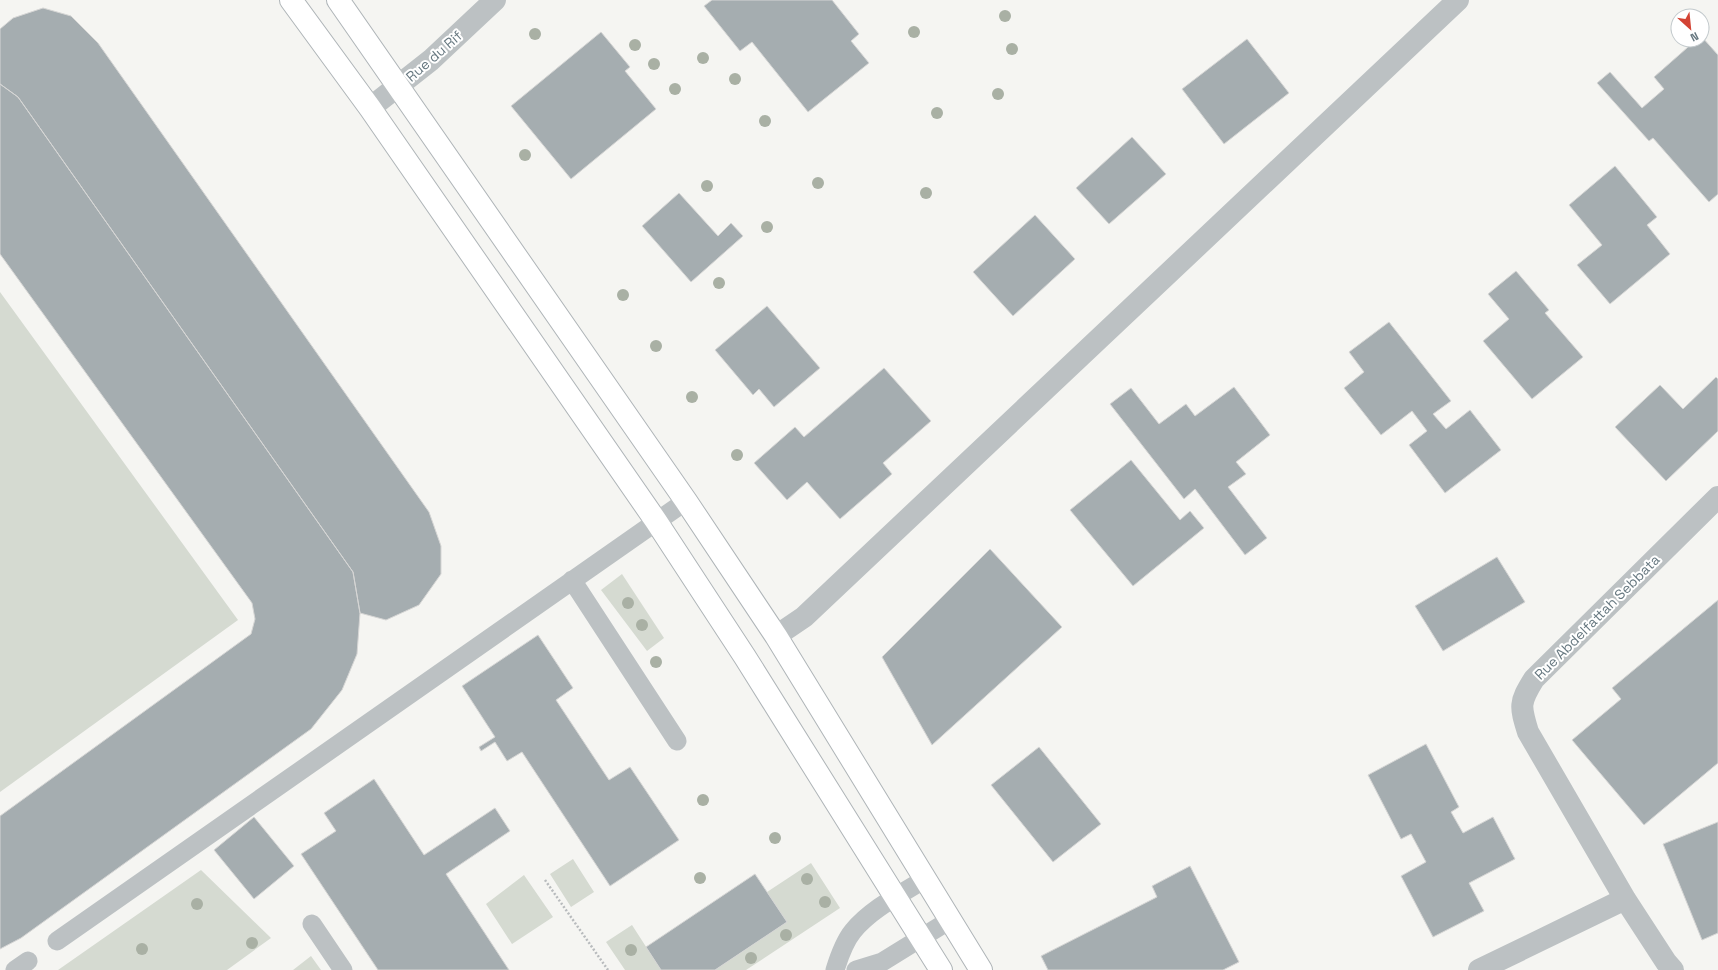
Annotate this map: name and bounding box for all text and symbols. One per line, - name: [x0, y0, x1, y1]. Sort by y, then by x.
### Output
- north arrow: [1670, 8, 1710, 48]
- street label: Rue du Rif: [402, 27, 466, 85]
- text: N: [1688, 29, 1701, 45]
- street label: Rue Abdelfattah Sebbata: [1531, 551, 1663, 683]

